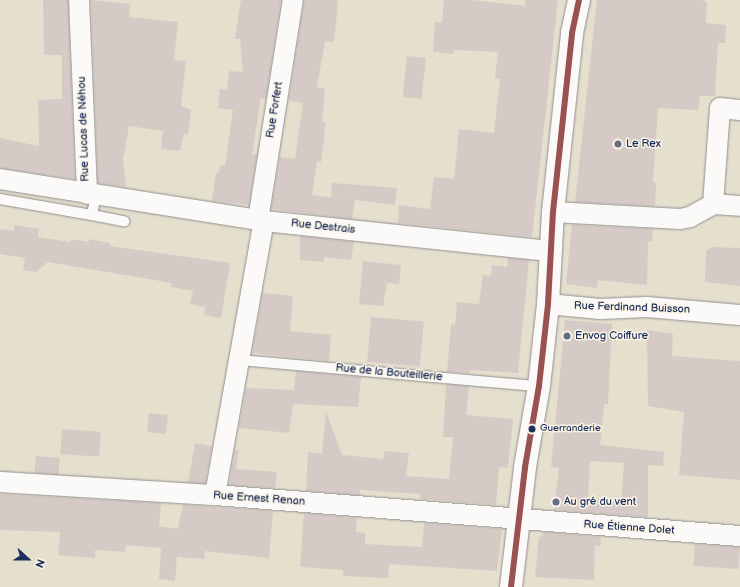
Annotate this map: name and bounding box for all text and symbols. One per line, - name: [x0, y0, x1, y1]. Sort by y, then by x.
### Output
- street label: Rue Lucas de Néhou: [76, 76, 92, 182]
- street label: Rue Forfert: [264, 81, 286, 139]
- place label: Le Rex: [626, 137, 661, 151]
- marker: Le Rex: [613, 139, 623, 149]
- street label: Rue Destrais: [290, 217, 356, 237]
- street label: Rue Ferdinand Buisson: [574, 299, 690, 317]
- place label: Envog Coiffure: [575, 329, 648, 343]
- marker: Envog Coiffure: [562, 331, 572, 341]
- street label: Rue de la Bouteillerie: [335, 362, 443, 384]
- place label: Guerranderie: [540, 423, 601, 435]
- marker: Guerranderie: [527, 424, 537, 434]
- street label: Rue Ernest Renan: [213, 489, 305, 509]
- place label: Au gré du vent: [564, 495, 636, 509]
- marker: Au gré du vent: [551, 497, 561, 507]
- street label: Rue Étienne Dolet: [583, 518, 675, 538]
- north arrow: [8, 539, 48, 579]
- text: N: [32, 557, 47, 570]

